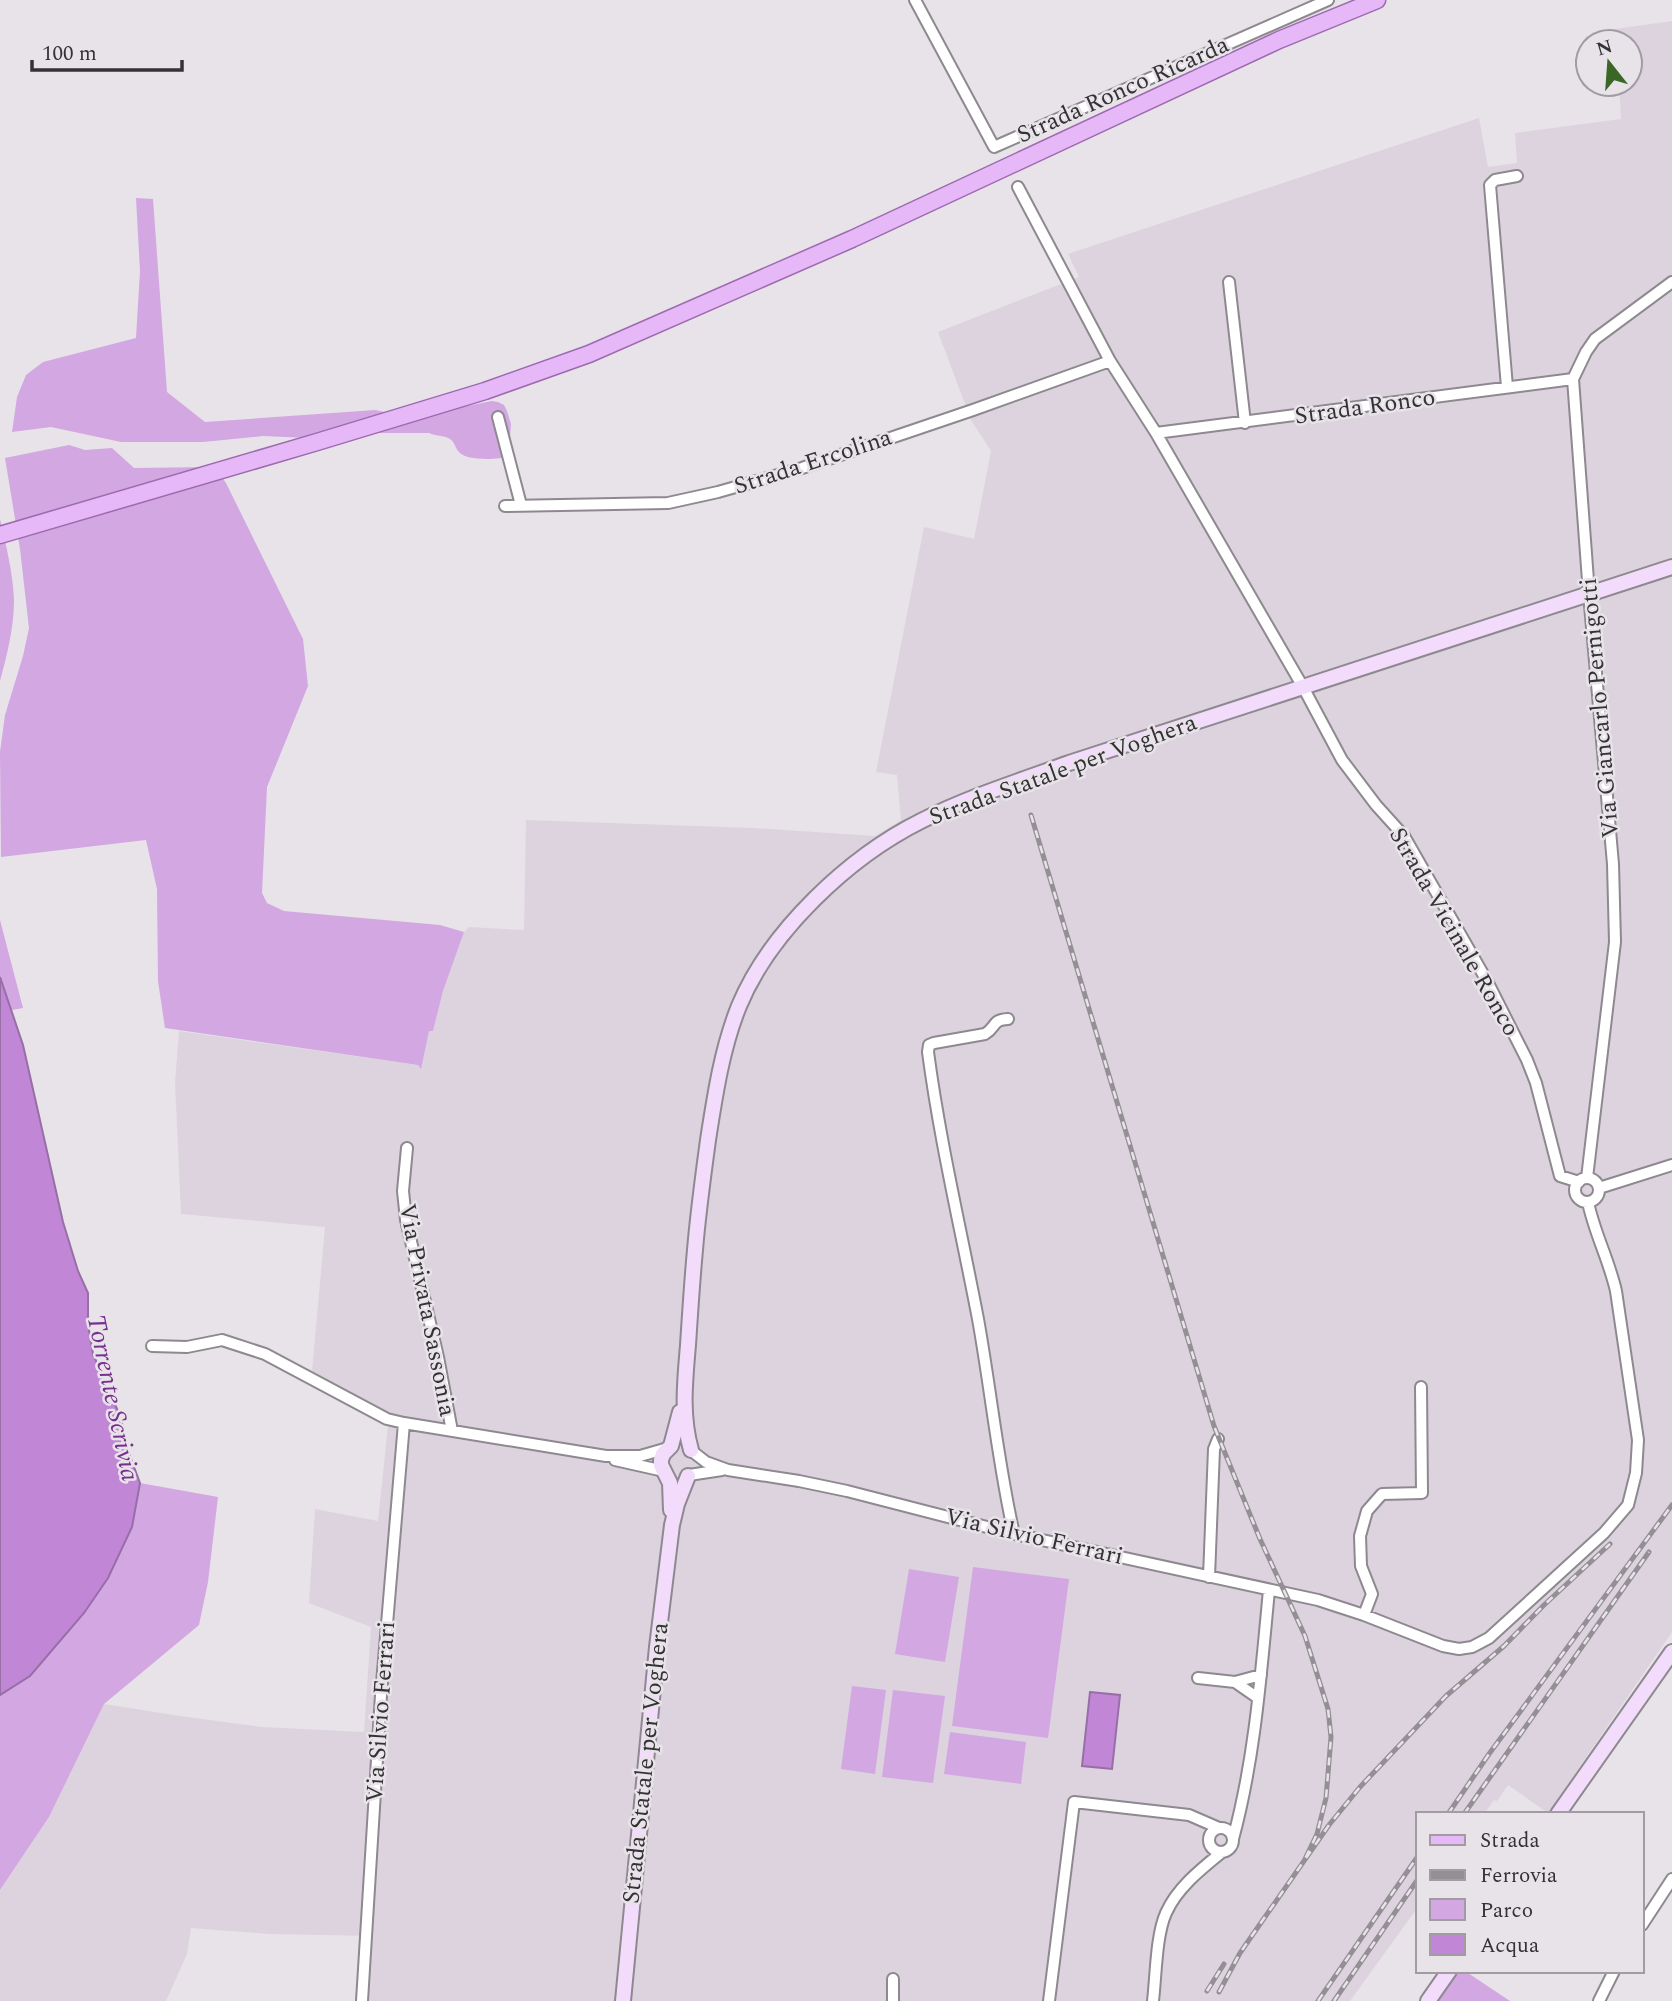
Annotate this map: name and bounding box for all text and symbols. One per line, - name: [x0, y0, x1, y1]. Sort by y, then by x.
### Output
- street label: Strada Ronco Ricarda: [1011, 27, 1235, 153]
- scale bar: [32, 28, 182, 72]
- north arrow: [1574, 28, 1644, 98]
- text: N: [1593, 32, 1616, 64]
- text: 100 m: [42, 38, 97, 70]
- street label: Strada Ronco: [1292, 379, 1438, 435]
- street label: Strada Ercolina: [729, 419, 897, 504]
- street label: Via Giancarlo Pernigotti: [1571, 576, 1629, 840]
- street label: Strada Statale per Voghera: [924, 705, 1202, 835]
- street label: Strada Vicinale Ronco: [1379, 821, 1529, 1043]
- street label: Via Privata Sassonia: [389, 1200, 465, 1420]
- water label: Torrente Scrivia: [76, 1311, 150, 1485]
- street label: Via Silvio Ferrari: [941, 1499, 1127, 1575]
- street label: Via Silvio Ferrari: [357, 1620, 405, 1804]
- street label: Strada Statale per Voghera: [613, 1620, 679, 1905]
- legend: [1416, 1812, 1644, 1973]
- text: Strada: [1480, 1825, 1541, 1857]
- text: Ferrovia: [1480, 1860, 1558, 1892]
- text: Parco: [1480, 1895, 1533, 1927]
- text: Acqua: [1480, 1930, 1540, 1962]

